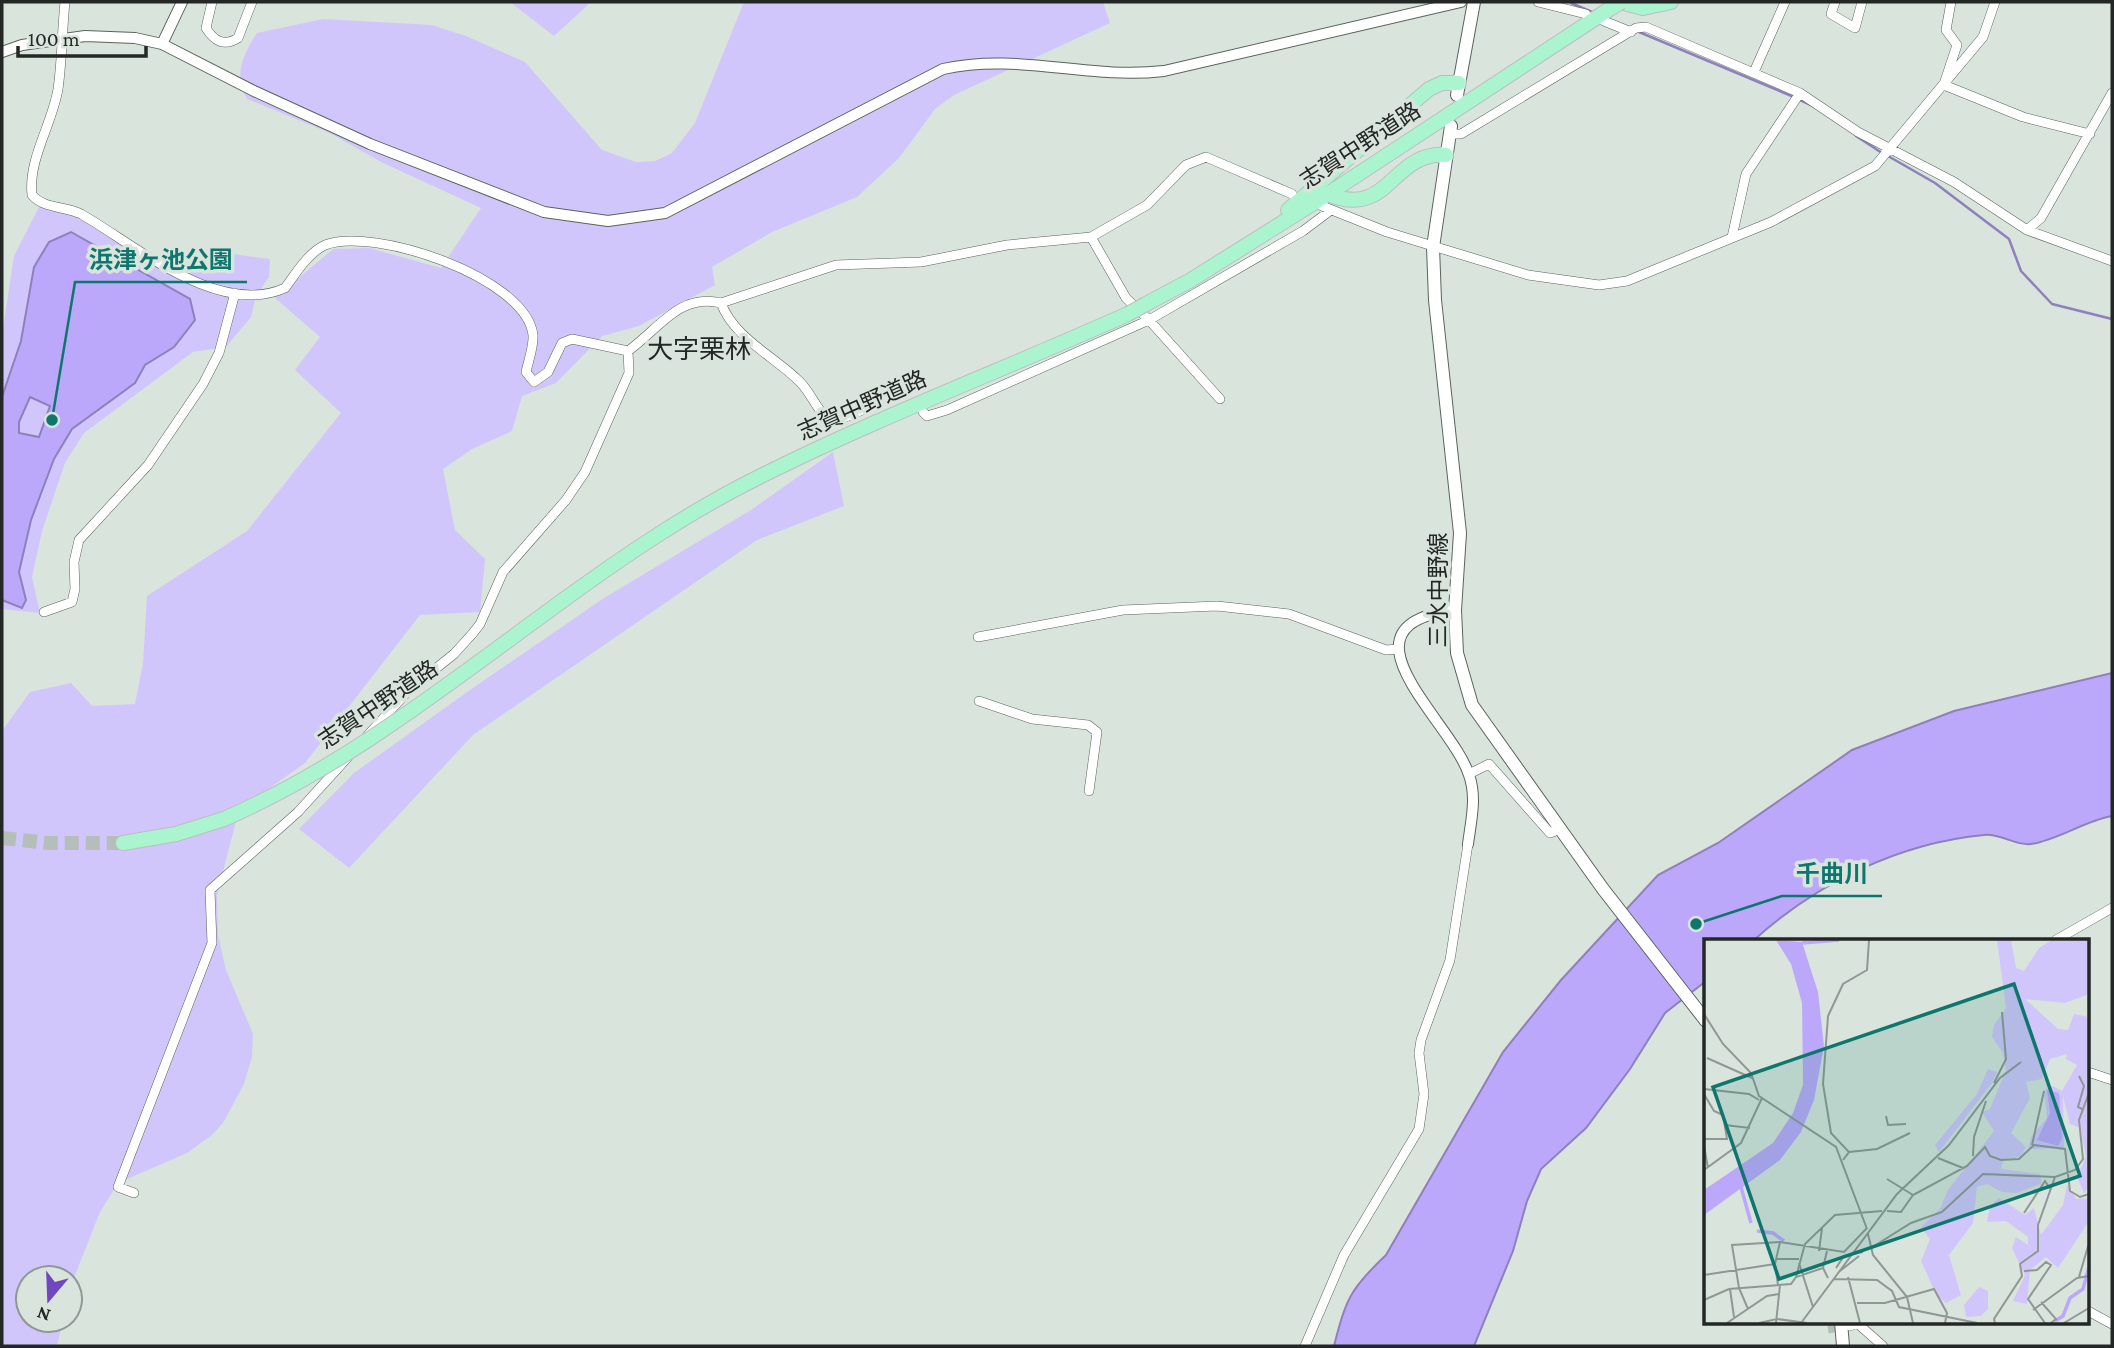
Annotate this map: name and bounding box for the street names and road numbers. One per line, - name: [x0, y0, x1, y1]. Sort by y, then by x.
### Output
- street label: 志賀中野道路: [1295, 97, 1425, 193]
- street label: 志賀中野道路: [794, 365, 930, 445]
- street label: 三水中野線: [1425, 533, 1451, 648]
- street label: 志賀中野道路: [314, 655, 442, 753]

